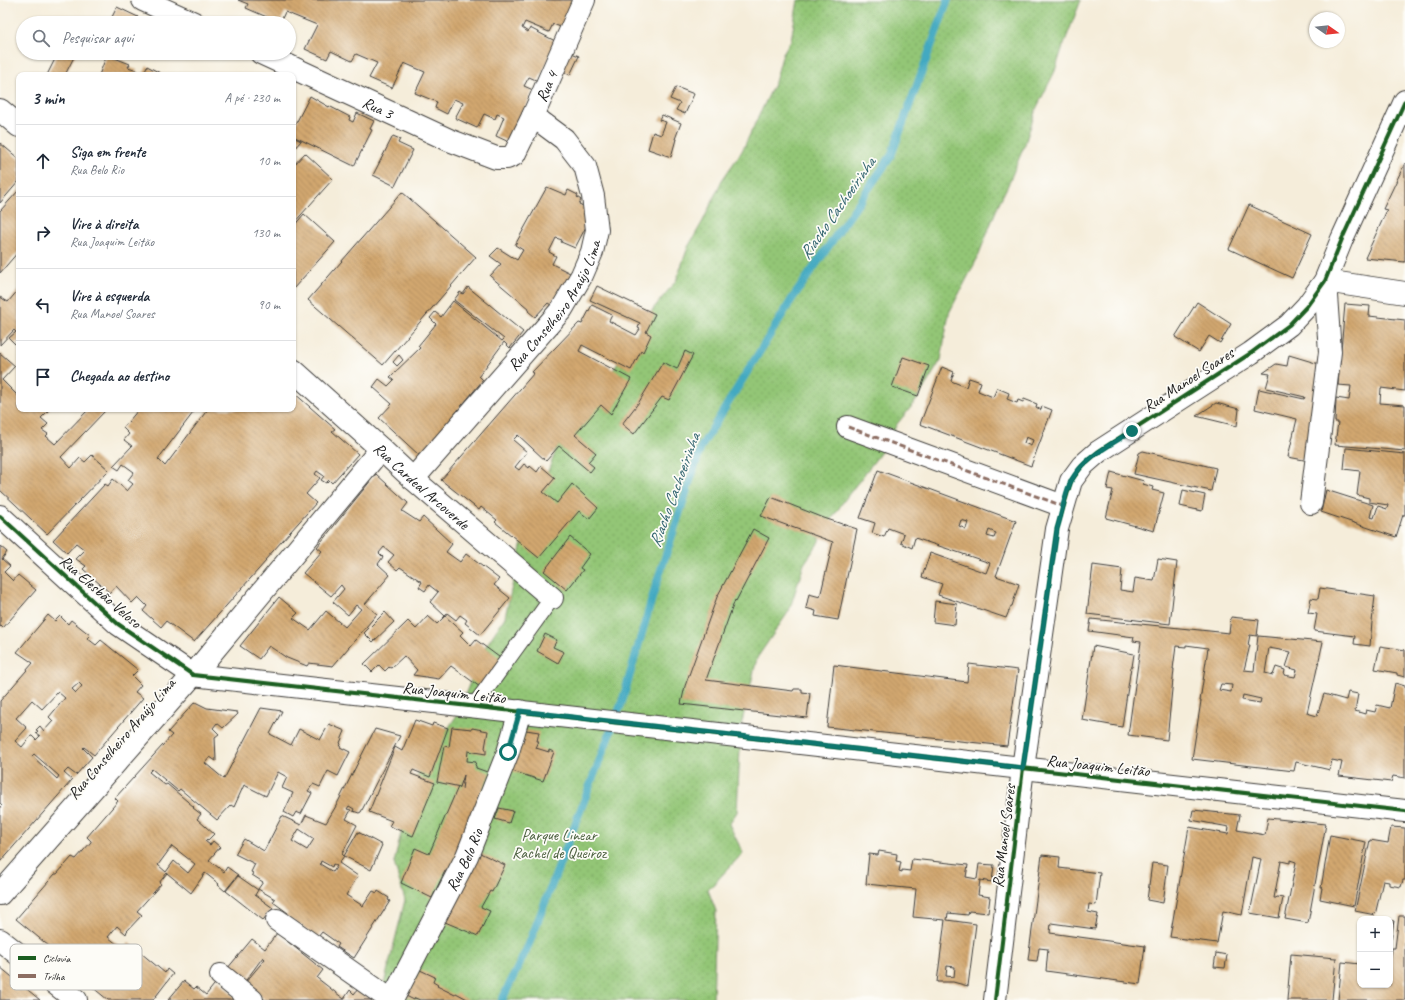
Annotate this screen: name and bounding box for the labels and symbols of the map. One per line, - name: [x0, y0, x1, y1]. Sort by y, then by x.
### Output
- north arrow: [1309, 12, 1345, 48]
- street label: Rua 4: [532, 67, 563, 105]
- street label: Rua 3: [359, 92, 398, 125]
- water label: Riacho Cachoeirinha: [795, 152, 881, 263]
- street label: Rua Conselheiro Araújo Lima: [504, 237, 606, 375]
- street label: Rua Manoel Soares: [1140, 342, 1239, 417]
- route end: [1123, 422, 1141, 440]
- water label: Riacho Cachoeirinha: [644, 429, 705, 550]
- street label: Rua Cardeal Arcoverde: [369, 438, 475, 535]
- street label: Rua Elesbão Veloso: [55, 551, 146, 634]
- street label: Rua Conselheiro Araújo Lima: [64, 673, 181, 803]
- street label: Rua Joaquim Leitão: [401, 678, 508, 708]
- route start: [499, 743, 517, 761]
- street label: Rua Joaquim Leitão: [1045, 751, 1152, 781]
- street label: Rua Manoel Soares: [988, 782, 1020, 889]
- street label: Rua Belo Rio: [442, 825, 488, 894]
- park label: Parque Linear Rachel de Queiroz: [512, 825, 608, 863]
- legend: [10, 944, 142, 990]
- text: Ciclovia: [43, 951, 72, 965]
- text: Trilha: [43, 969, 65, 983]

